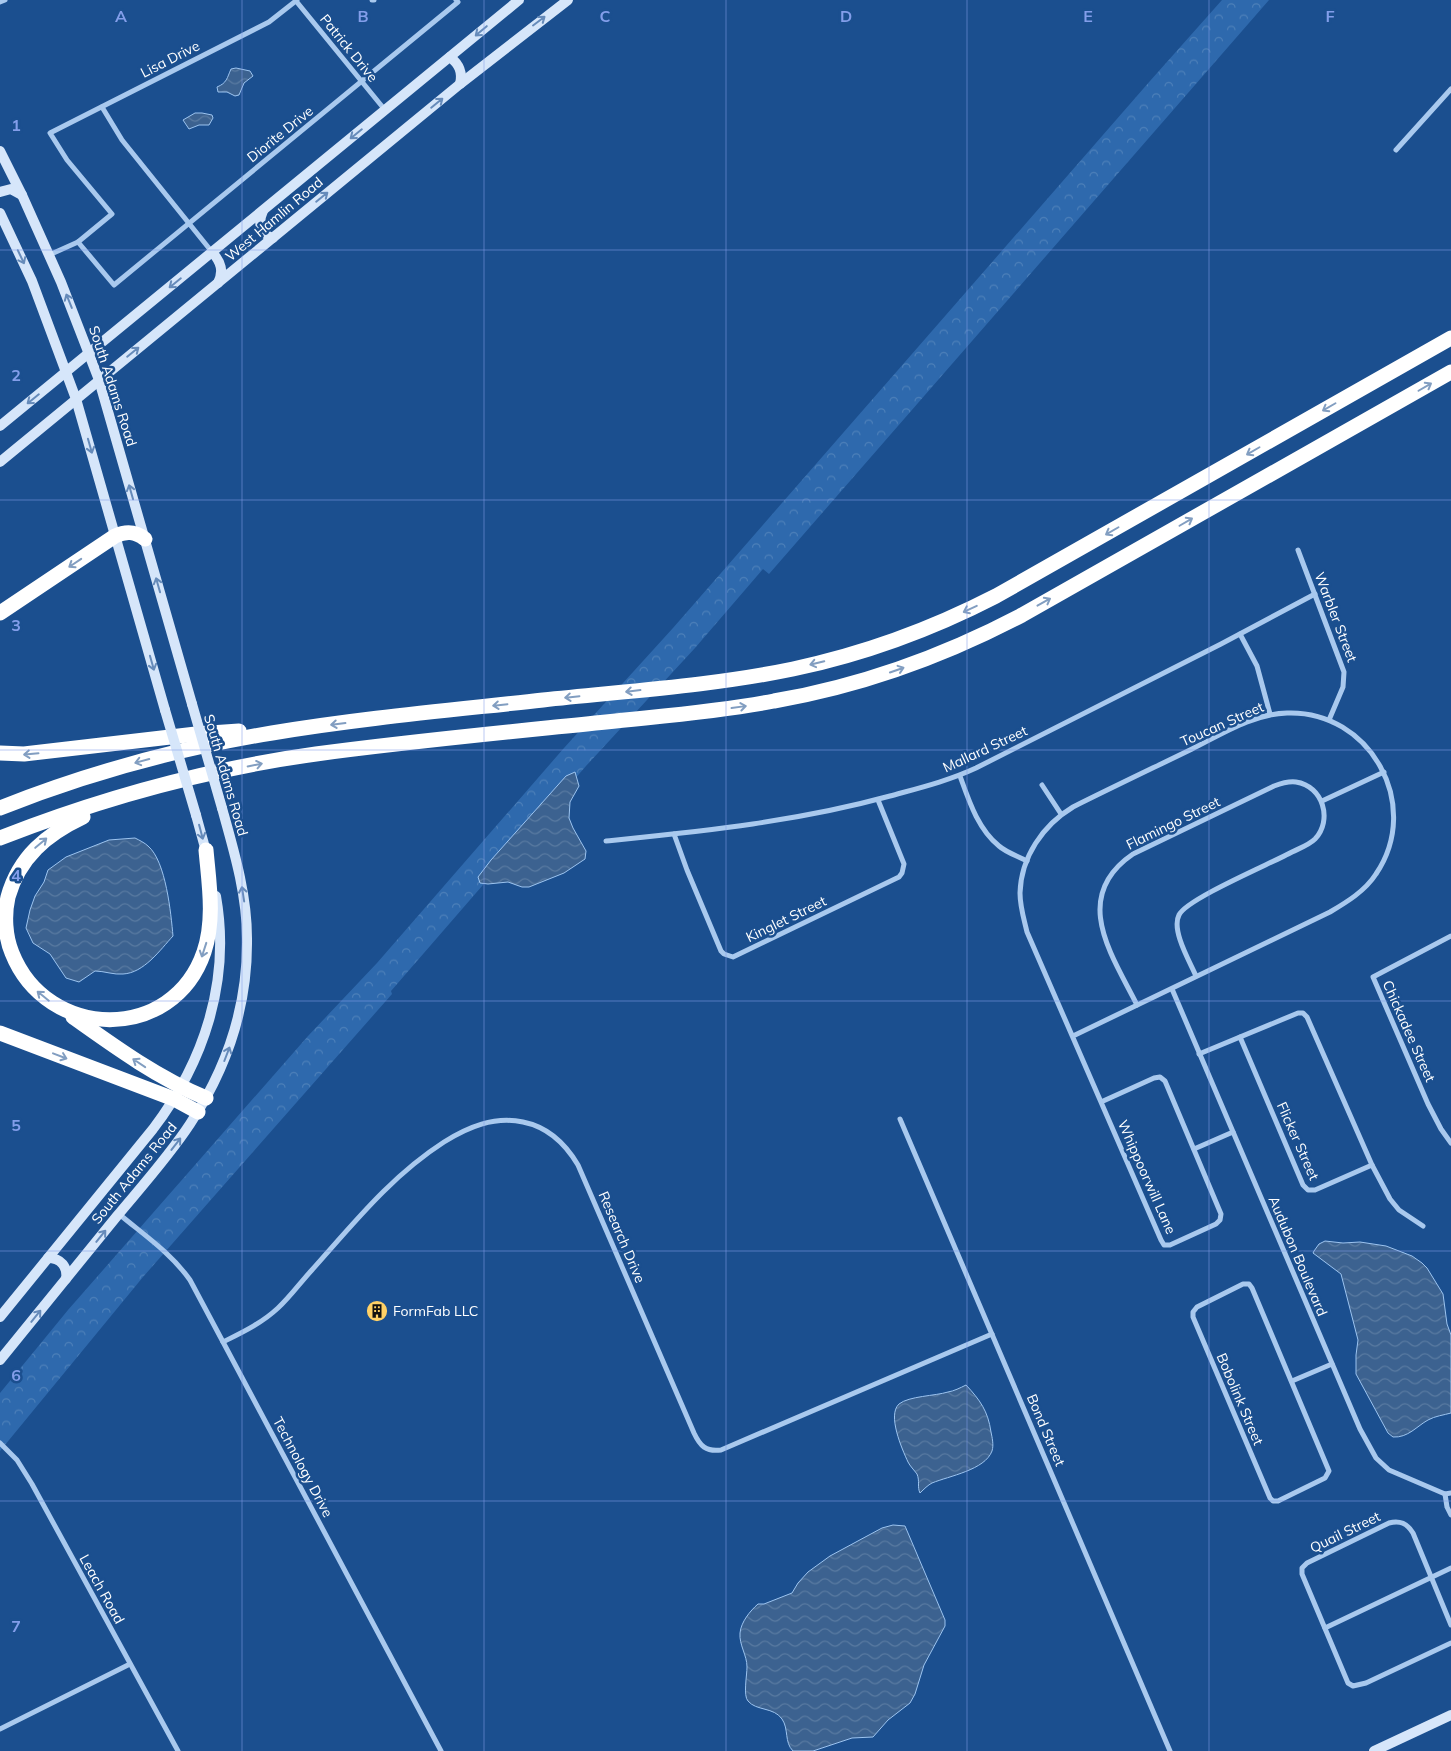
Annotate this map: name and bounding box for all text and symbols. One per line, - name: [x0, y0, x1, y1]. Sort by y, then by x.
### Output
- text: A: [115, 6, 127, 26]
- text: B: [357, 6, 369, 26]
- text: C: [600, 6, 611, 26]
- text: D: [840, 6, 852, 26]
- text: E: [1083, 6, 1093, 26]
- text: F: [1325, 6, 1335, 26]
- street label: Patrick Drive: [316, 10, 382, 86]
- one-way arrow: [532, 16, 545, 27]
- one-way arrow: [475, 25, 488, 37]
- street label: Lisa Drive: [137, 37, 203, 81]
- one-way arrow: [430, 97, 443, 108]
- street label: Diorite Drive: [243, 102, 317, 166]
- text: 1: [11, 115, 21, 135]
- one-way arrow: [350, 129, 363, 140]
- street label: West Hamlin Road: [221, 173, 327, 265]
- one-way arrow: [316, 191, 329, 202]
- one-way arrow: [17, 249, 26, 264]
- one-way arrow: [169, 278, 182, 289]
- one-way arrow: [64, 294, 73, 309]
- street label: South Adams Road: [85, 323, 141, 449]
- one-way arrow: [126, 347, 139, 358]
- text: 2: [11, 365, 21, 385]
- one-way arrow: [1418, 381, 1432, 391]
- one-way arrow: [27, 393, 40, 405]
- one-way arrow: [1322, 403, 1336, 413]
- one-way arrow: [85, 437, 95, 453]
- one-way arrow: [1247, 446, 1261, 456]
- one-way arrow: [126, 484, 136, 500]
- one-way arrow: [1178, 517, 1193, 527]
- one-way arrow: [1105, 527, 1120, 536]
- one-way arrow: [68, 558, 82, 568]
- street label: Warbler Street: [1311, 569, 1361, 665]
- one-way arrow: [152, 577, 162, 593]
- one-way arrow: [1037, 597, 1051, 607]
- one-way arrow: [962, 604, 977, 614]
- text: 3: [11, 615, 21, 635]
- one-way arrow: [148, 655, 157, 671]
- one-way arrow: [809, 659, 825, 668]
- one-way arrow: [889, 665, 904, 674]
- one-way arrow: [626, 686, 642, 696]
- one-way arrow: [565, 692, 581, 702]
- street label: Toucan Street: [1178, 698, 1267, 750]
- one-way arrow: [492, 700, 508, 710]
- one-way arrow: [731, 702, 747, 712]
- street label: South Adams Road: [200, 712, 252, 838]
- one-way arrow: [331, 719, 347, 729]
- street label: Mallard Street: [940, 722, 1030, 776]
- one-way arrow: [24, 749, 40, 758]
- one-way arrow: [135, 757, 151, 766]
- one-way arrow: [246, 760, 262, 769]
- street label: Flamingo Street: [1123, 792, 1223, 853]
- one-way arrow: [196, 824, 206, 840]
- one-way arrow: [34, 838, 47, 849]
- text: 4: [11, 865, 21, 885]
- one-way arrow: [237, 887, 247, 903]
- street label: Kinglet Street: [743, 892, 829, 946]
- one-way arrow: [198, 942, 208, 958]
- street label: Chickadee Street: [1378, 977, 1440, 1085]
- one-way arrow: [37, 991, 50, 1002]
- one-way arrow: [223, 1047, 232, 1062]
- one-way arrow: [52, 1052, 67, 1061]
- one-way arrow: [132, 1057, 146, 1068]
- street label: Flicker Street: [1273, 1099, 1323, 1183]
- text: 5: [11, 1115, 21, 1135]
- street label: Whippoorwill Lane: [1114, 1117, 1180, 1237]
- street label: South Adams Road: [87, 1118, 181, 1228]
- one-way arrow: [170, 1137, 181, 1150]
- street label: Research Drive: [595, 1189, 649, 1285]
- street label: Audubon Boulevard: [1265, 1193, 1331, 1319]
- one-way arrow: [95, 1230, 106, 1243]
- building icon: FormFab LLC: [365, 1299, 389, 1323]
- place label: FormFab LLC: [393, 1302, 478, 1320]
- one-way arrow: [30, 1310, 41, 1323]
- street label: Bobolink Street: [1212, 1350, 1268, 1448]
- text: 6: [11, 1365, 21, 1385]
- street label: Bond Street: [1023, 1391, 1069, 1469]
- street label: Technology Drive: [269, 1414, 337, 1520]
- street label: Quail Street: [1307, 1507, 1383, 1557]
- street label: Leach Road: [76, 1551, 128, 1627]
- text: 7: [11, 1616, 21, 1636]

